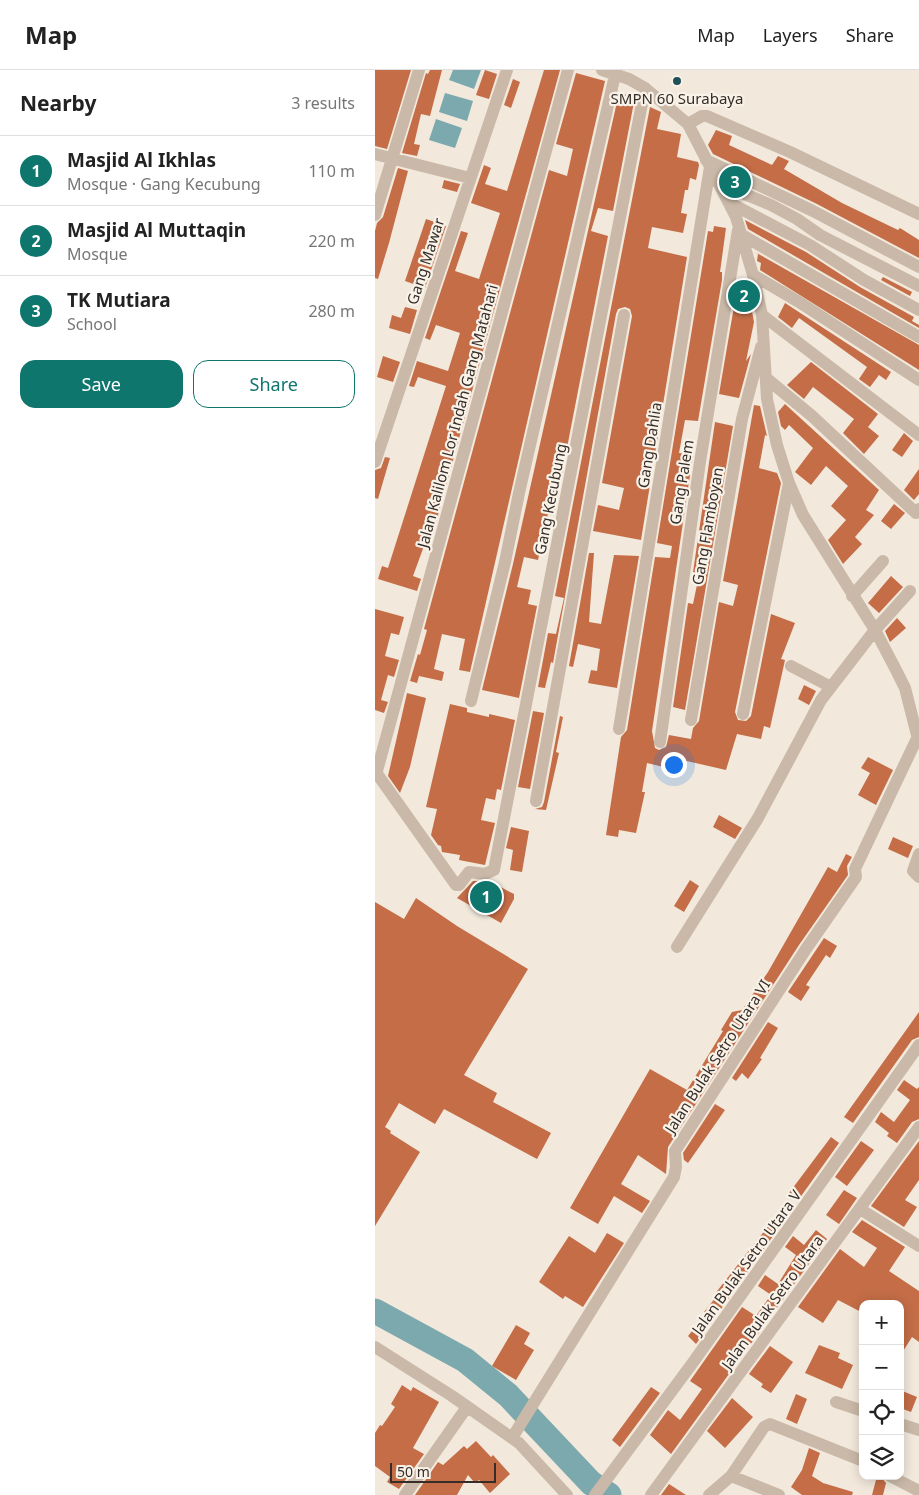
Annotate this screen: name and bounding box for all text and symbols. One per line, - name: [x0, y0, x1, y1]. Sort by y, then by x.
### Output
- text: Map: [25, 18, 77, 51]
- text: Map: [697, 23, 735, 47]
- text: Layers: [763, 23, 818, 47]
- text: Share: [846, 23, 894, 47]
- marker: SMPN 60 Surabaya: [671, 75, 683, 87]
- place label: SMPN 60 Surabaya: [611, 88, 743, 108]
- text: Nearby: [20, 89, 96, 117]
- text: 3 results: [291, 92, 355, 114]
- text: Masjid Al Ikhlas: [67, 147, 216, 173]
- text: 1: [31, 160, 41, 182]
- text: 110 m: [308, 160, 355, 182]
- pin: 3: [719, 163, 751, 201]
- text: Mosque · Gang Kecubung: [67, 173, 261, 195]
- street label: Gang Mawar: [402, 215, 448, 307]
- text: Masjid Al Muttaqin: [67, 217, 246, 243]
- text: 2: [31, 230, 41, 252]
- text: 220 m: [308, 230, 355, 252]
- text: Mosque: [67, 243, 128, 265]
- pin: 2: [728, 277, 760, 315]
- street label: Jalan Kalilom Lor Indah Gang Matahari: [412, 282, 502, 552]
- text: TK Mutiara: [67, 287, 171, 313]
- text: 3: [31, 300, 41, 322]
- text: 280 m: [308, 300, 355, 322]
- text: School: [67, 313, 117, 335]
- button: Save: [20, 360, 183, 408]
- button: Share: [193, 360, 355, 408]
- street label: Gang Dahlia: [632, 401, 666, 489]
- street label: Gang Palem: [664, 438, 698, 526]
- street label: Gang Kecubung: [529, 442, 571, 556]
- street label: Gang Flamboyan: [687, 466, 727, 586]
- your location: [661, 752, 687, 778]
- pin: 1: [470, 878, 502, 916]
- street label: Jalan Bulak Setro Utara VI: [659, 975, 774, 1138]
- street label: Jalan Bulak Setro Utara V: [688, 1186, 804, 1338]
- street label: Jalan Bulak Setro Utara: [717, 1231, 827, 1373]
- map controls: [859, 1300, 904, 1480]
- button: +: [859, 1300, 904, 1345]
- button: −: [859, 1345, 904, 1390]
- button: locate: [859, 1390, 904, 1435]
- button: layers: [859, 1435, 904, 1480]
- scale bar: [390, 1460, 496, 1483]
- text: 50 m: [397, 1462, 430, 1481]

